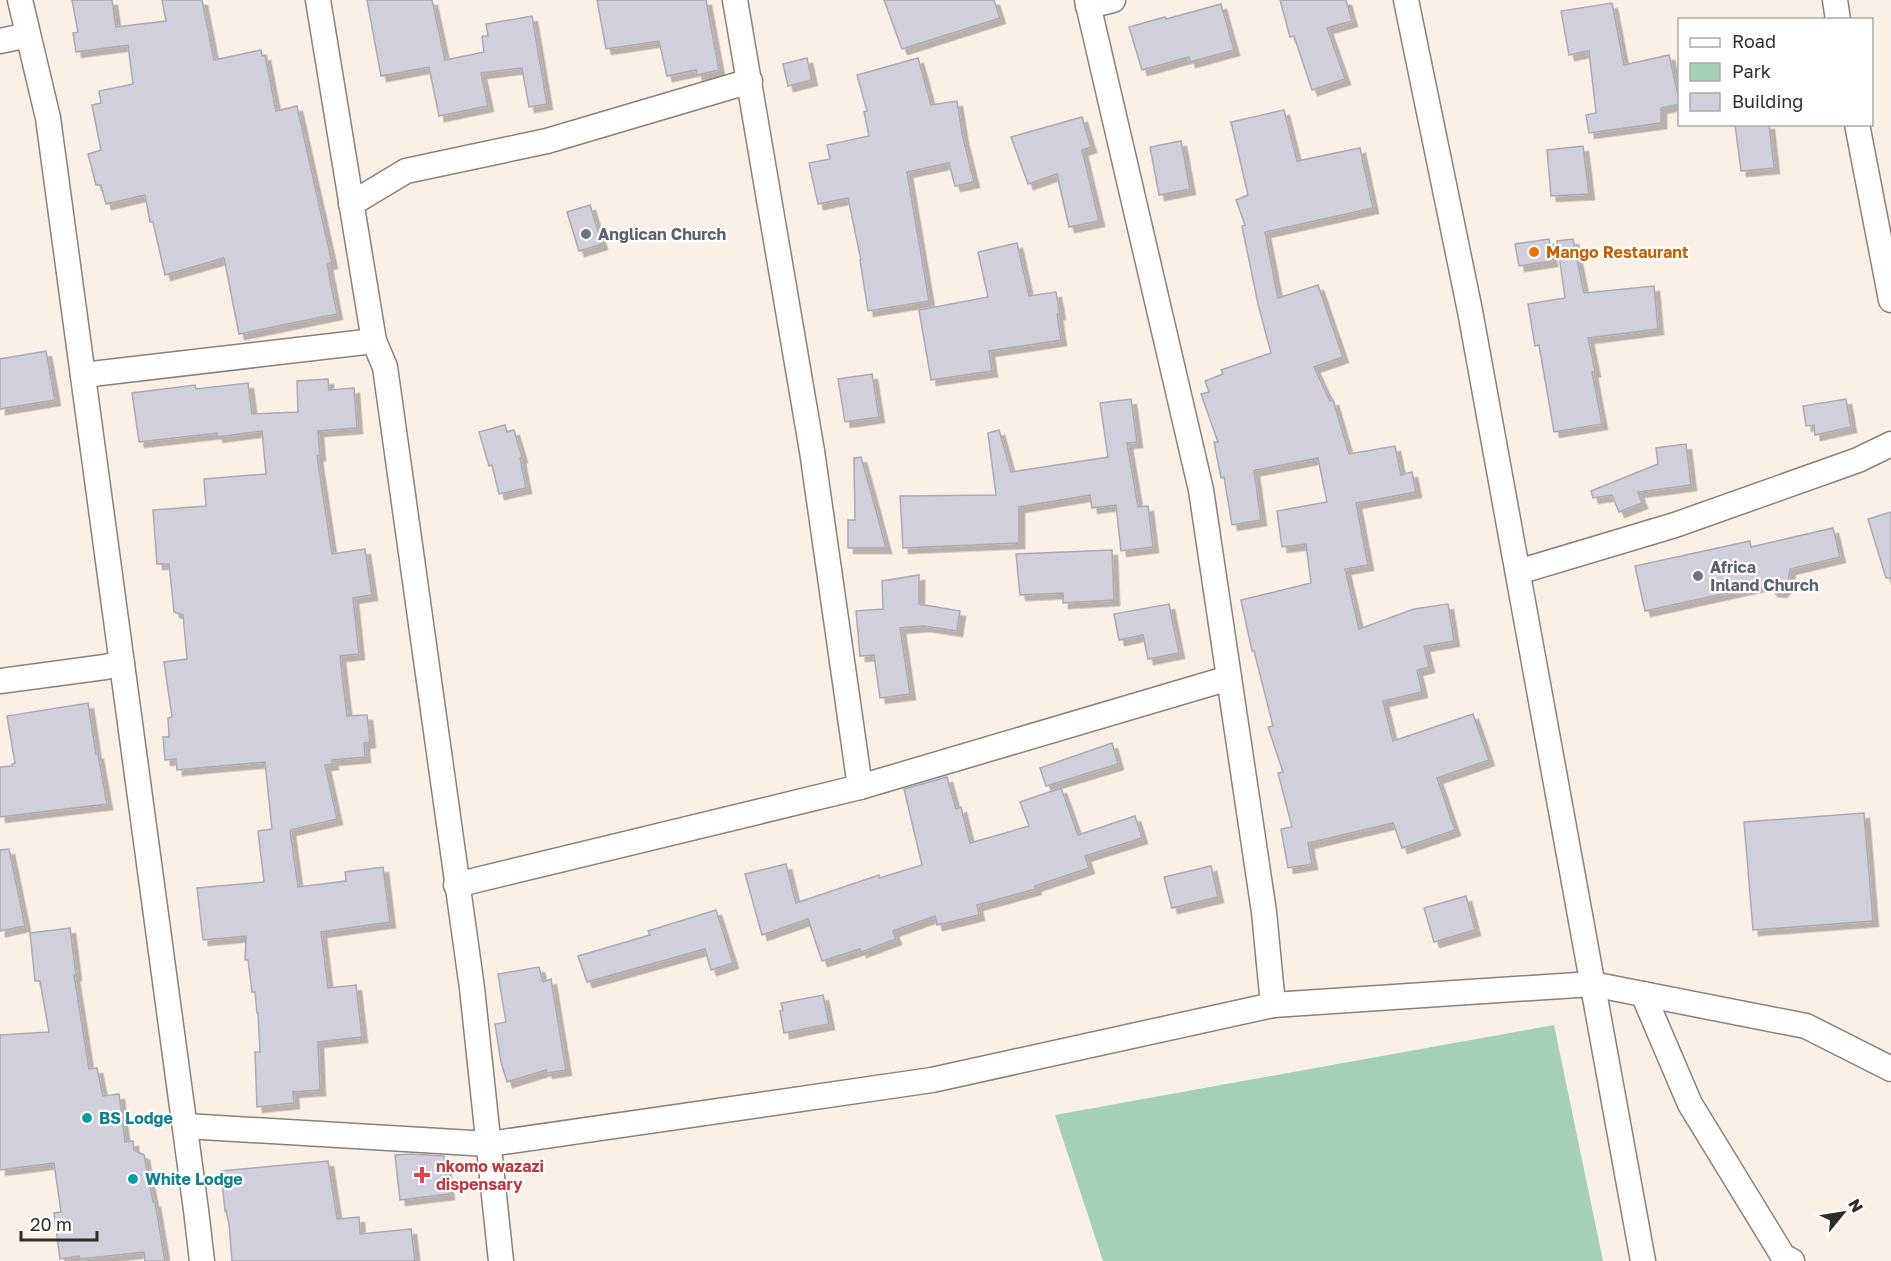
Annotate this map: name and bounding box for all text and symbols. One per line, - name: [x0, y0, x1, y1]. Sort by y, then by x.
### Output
- legend: [1678, 18, 1873, 126]
- text: Road: [1732, 30, 1776, 52]
- text: Park: [1732, 60, 1771, 82]
- text: Building: [1732, 90, 1803, 112]
- place label: Anglican Church: [598, 224, 726, 244]
- marker: Anglican Church: [579, 227, 593, 241]
- place label: Mango Restaurant: [1546, 242, 1688, 262]
- marker: Mango Restaurant: [1527, 245, 1541, 259]
- place label: Africa Inland Church: [1710, 557, 1819, 595]
- marker: Africa Inland Church: [1691, 569, 1705, 583]
- place label: BS Lodge: [99, 1108, 173, 1128]
- marker: BS Lodge: [80, 1111, 94, 1125]
- place label: nkomo wazazi dispensary: [436, 1156, 544, 1194]
- marker: nkomo wazazi dispensary: [413, 1166, 431, 1184]
- place label: White Lodge: [145, 1169, 243, 1189]
- marker: White Lodge: [126, 1172, 140, 1186]
- north arrow: [1813, 1183, 1873, 1243]
- text: N: [1844, 1195, 1868, 1216]
- scale bar: [21, 1204, 98, 1242]
- text: 20 m: [30, 1213, 72, 1235]

